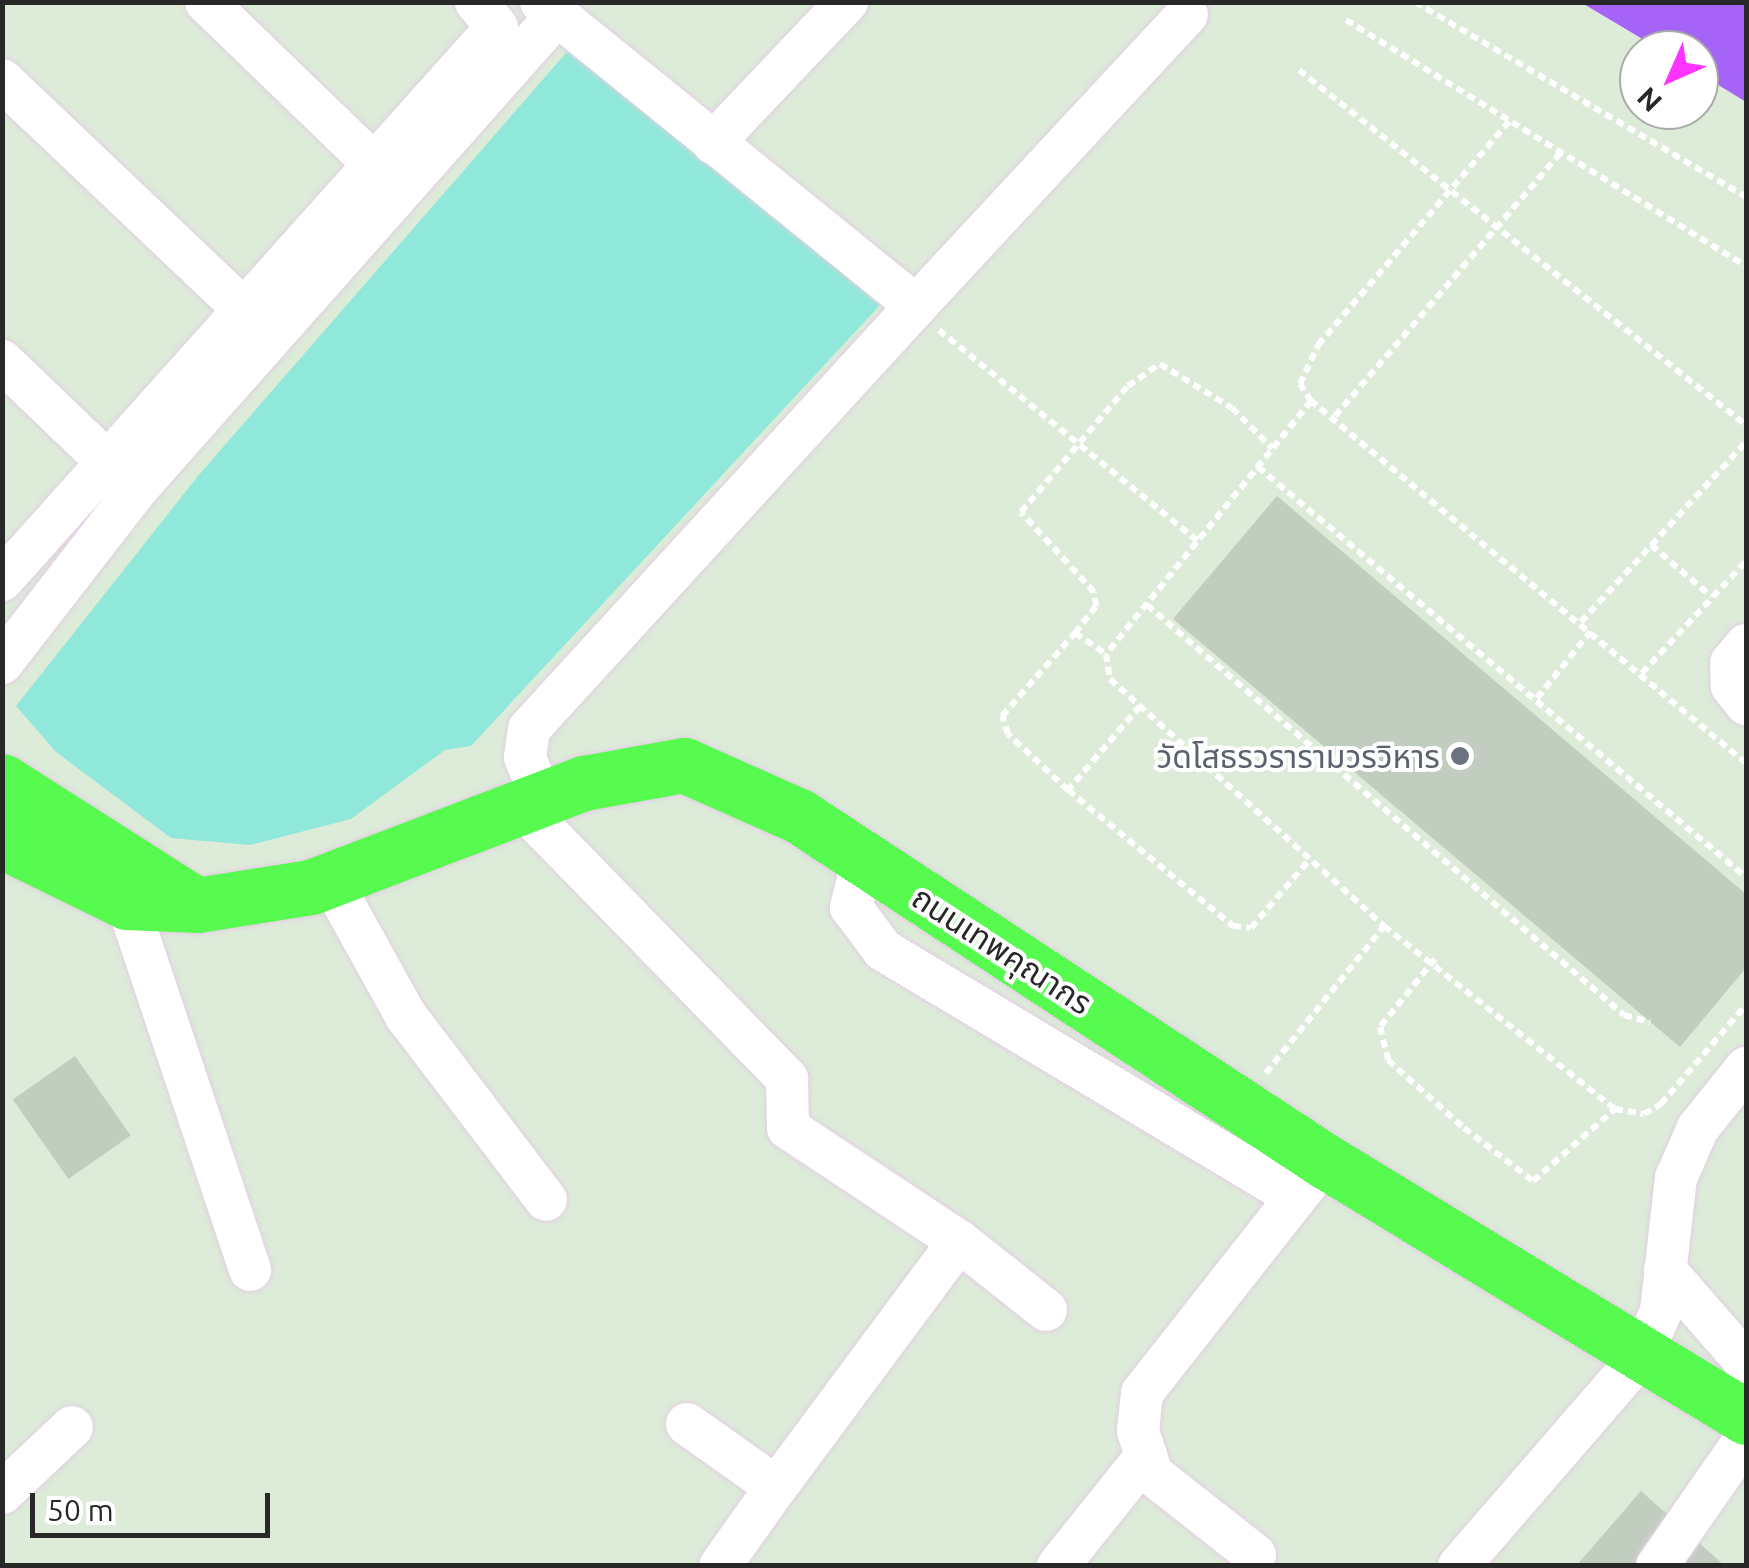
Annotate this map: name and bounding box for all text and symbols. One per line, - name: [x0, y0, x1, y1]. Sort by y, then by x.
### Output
- north arrow: [1619, 30, 1719, 130]
- text: N: [1631, 82, 1667, 119]
- place label: วัดโสธรวรารามวรวิหาร: [1157, 737, 1440, 775]
- marker: วัดโสธรวรารามวรวิหาร: [1449, 745, 1471, 767]
- street label: ถนนเทพคุณากร: [905, 878, 1099, 1022]
- scale bar: [35, 1473, 275, 1535]
- text: 50 m: [47, 1493, 114, 1527]

